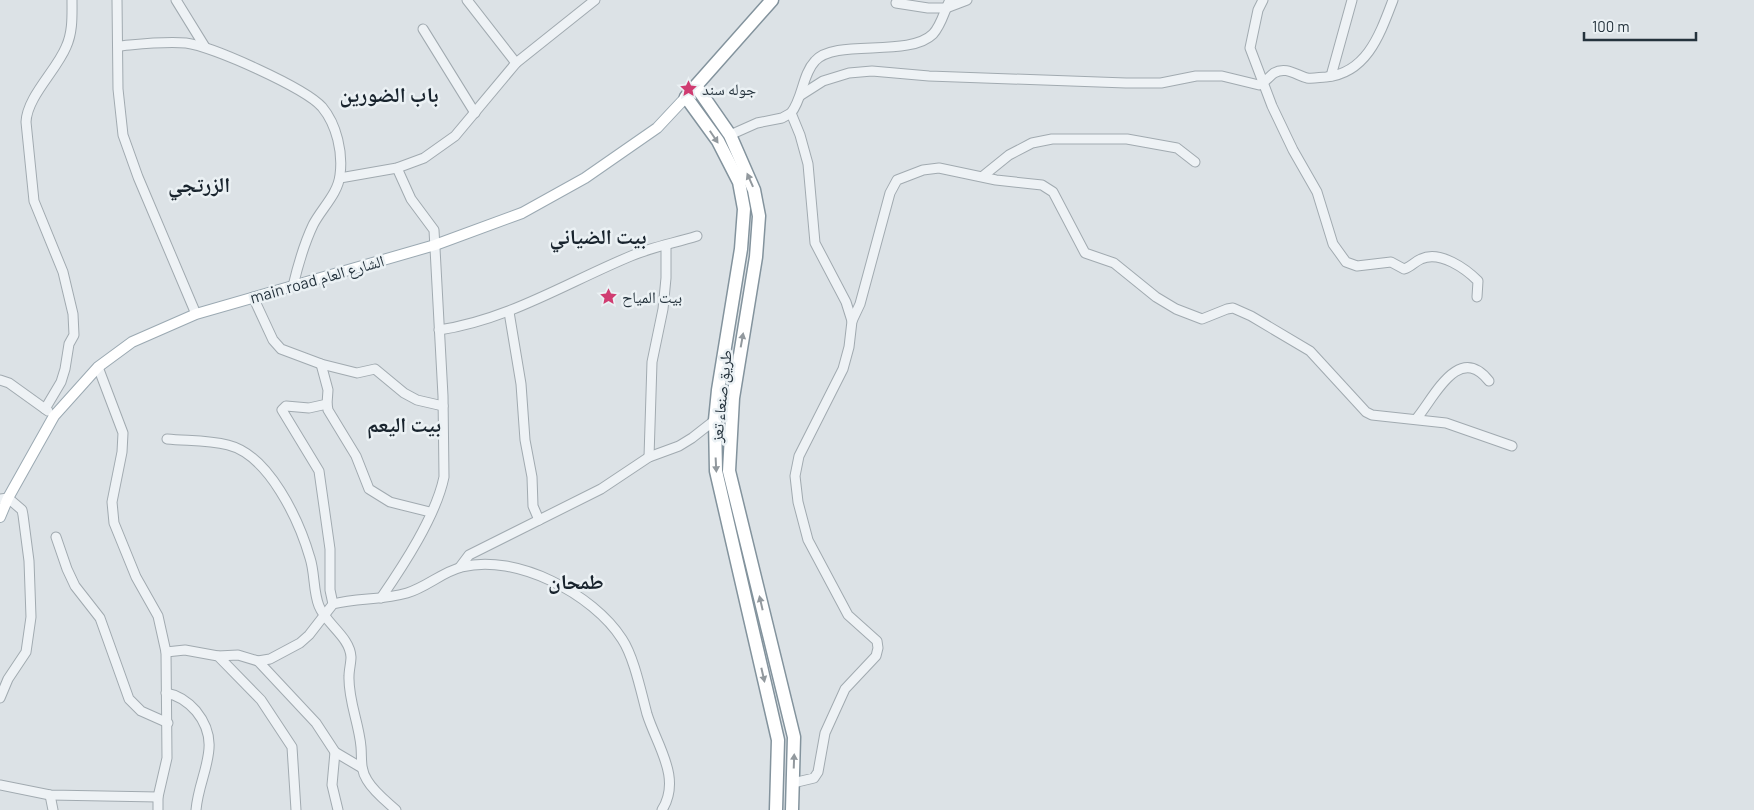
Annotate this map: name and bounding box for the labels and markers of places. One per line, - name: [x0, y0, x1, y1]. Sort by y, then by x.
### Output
- place icon: جوله سند: [678, 79, 698, 99]
- place label: جوله سند: [702, 79, 756, 99]
- place icon: بيت المياح: [598, 287, 618, 307]
- place label: بيت المياح: [622, 287, 682, 308]

